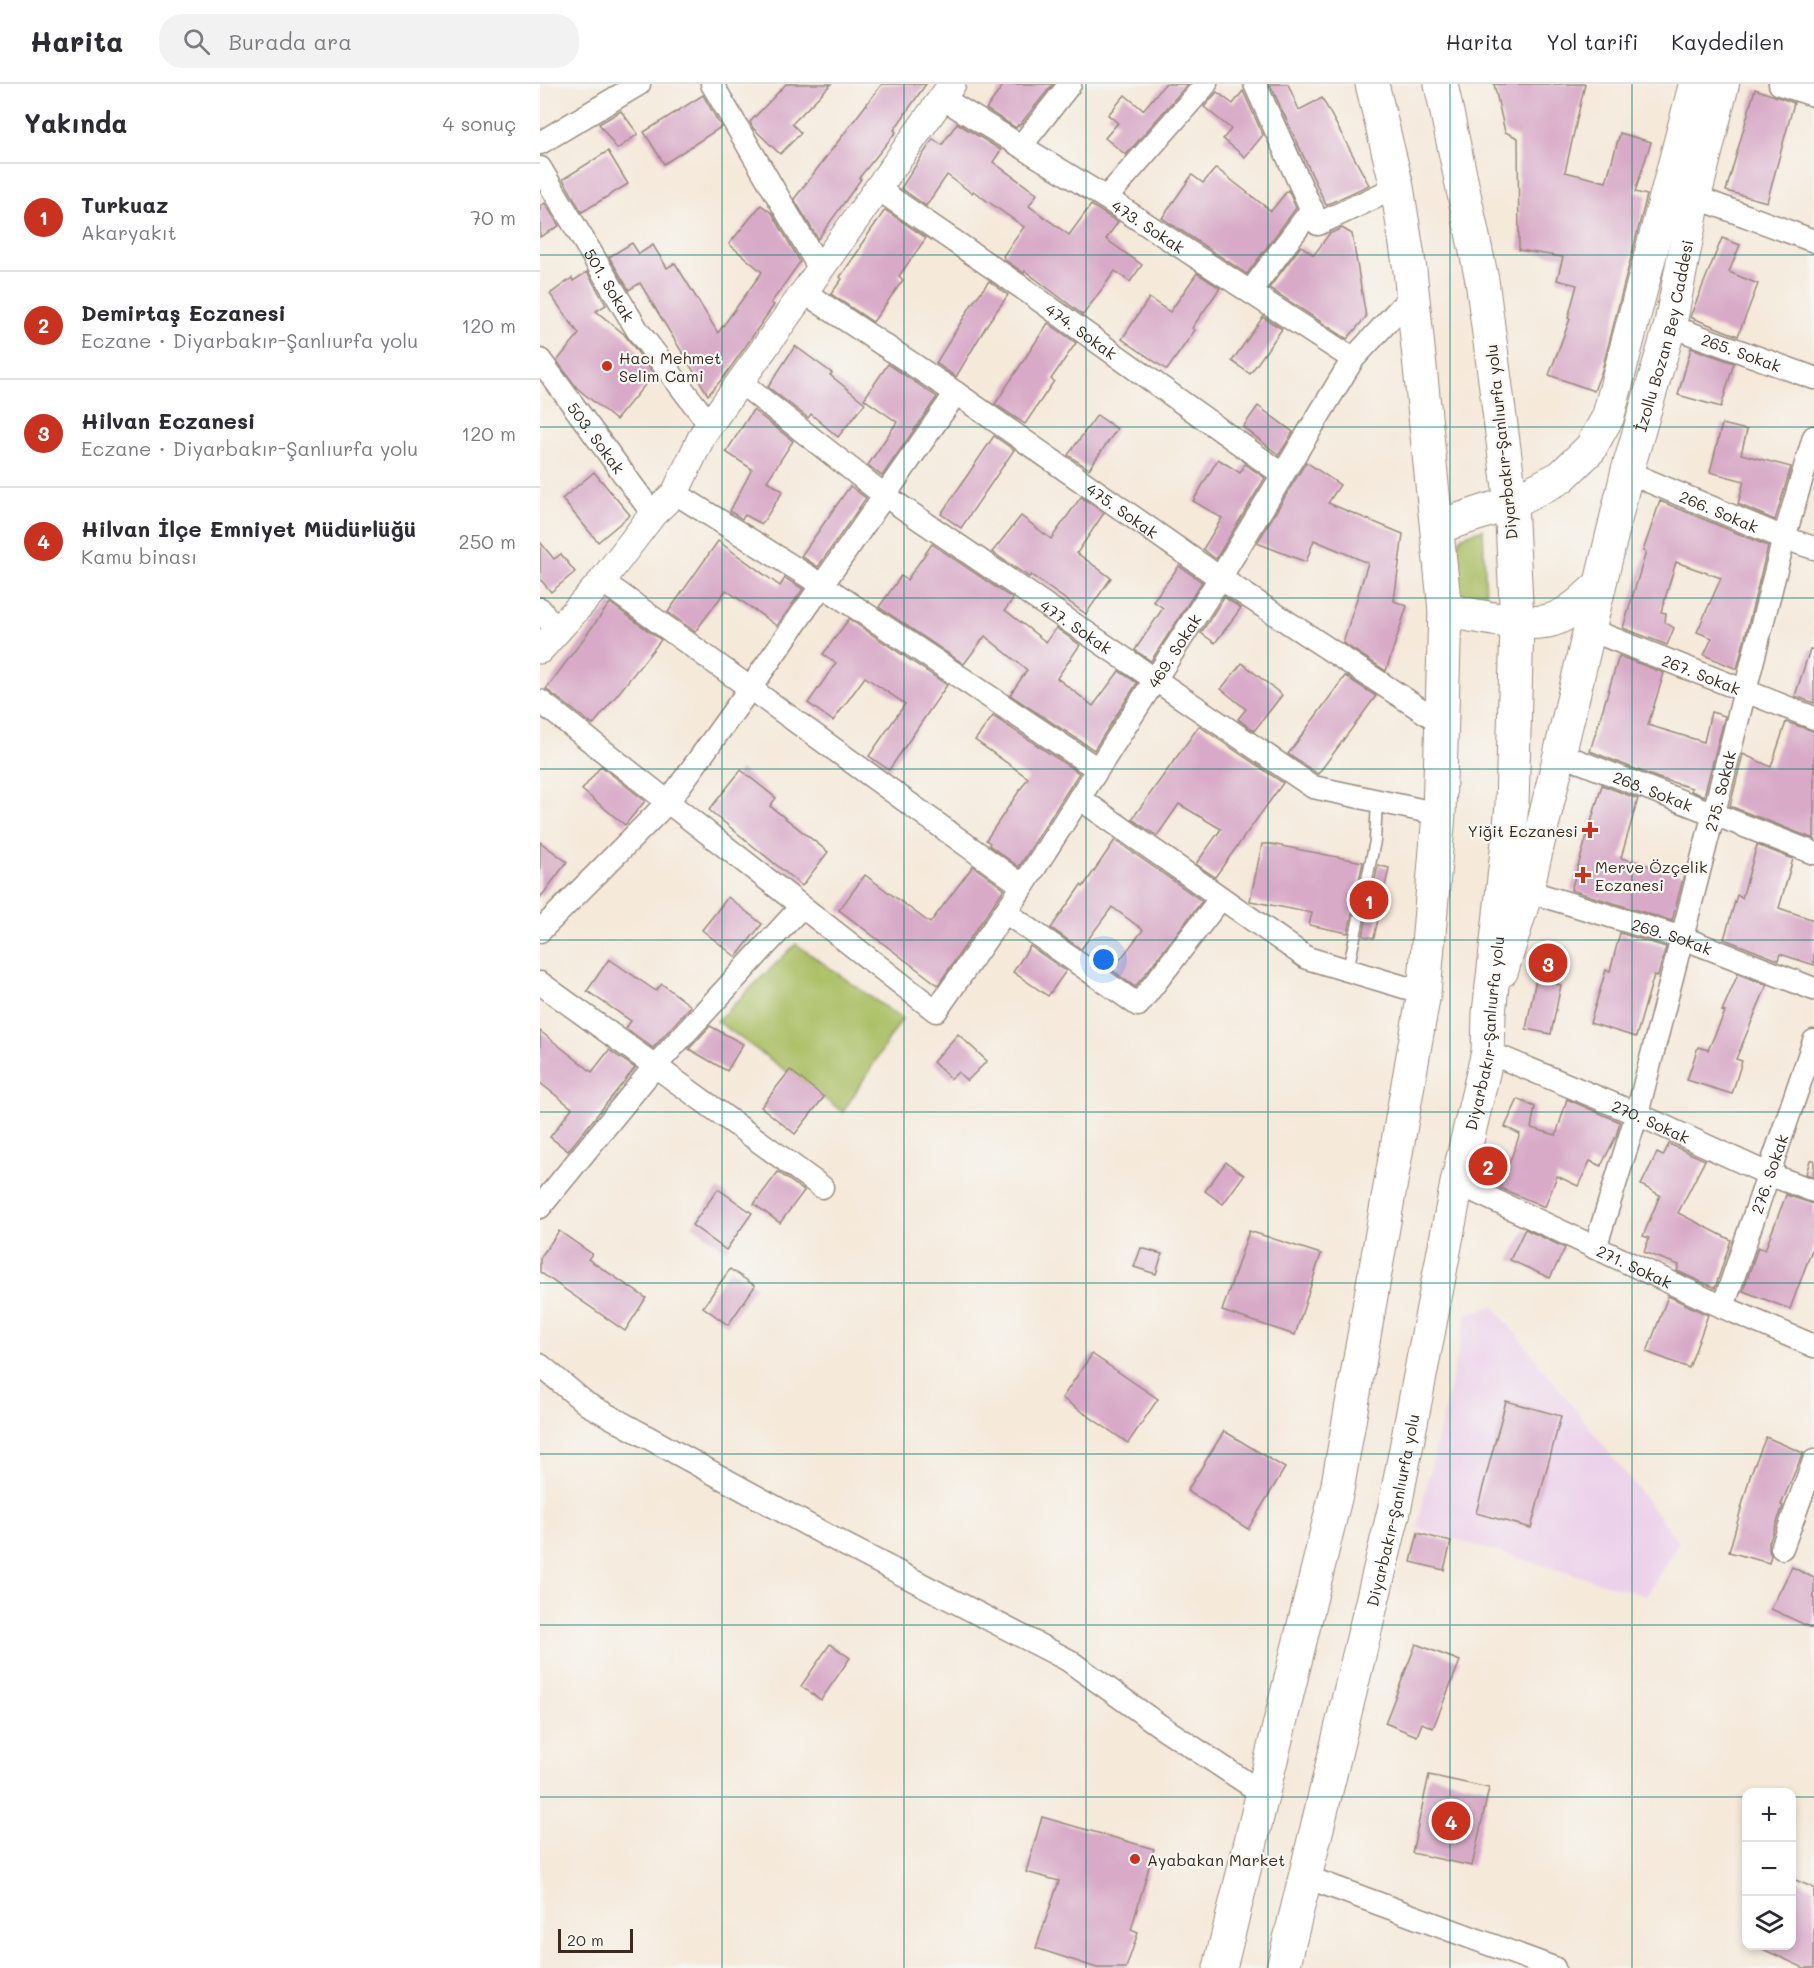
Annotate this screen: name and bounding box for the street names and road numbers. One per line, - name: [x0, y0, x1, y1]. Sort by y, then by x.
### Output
- street label: 473. Sokak: [1108, 194, 1189, 257]
- street label: İzollu Bozan Bey Caddesi: [1629, 238, 1697, 434]
- street label: 501. Sokak: [580, 244, 640, 325]
- street label: 474. Sokak: [1042, 298, 1122, 363]
- street label: 265. Sokak: [1699, 328, 1784, 376]
- street label: Diyarbakır-Şanlıurfa yolu: [1480, 343, 1522, 541]
- street label: 503. Sokak: [563, 397, 630, 477]
- street label: 475. Sokak: [1083, 477, 1163, 542]
- street label: 266. Sokak: [1677, 485, 1762, 537]
- street label: 477. Sokak: [1037, 594, 1117, 658]
- street label: 469. Sokak: [1142, 609, 1205, 691]
- street label: 267. Sokak: [1659, 649, 1744, 699]
- street label: 275. Sokak: [1699, 748, 1740, 833]
- street label: 268. Sokak: [1610, 765, 1696, 815]
- street label: 269. Sokak: [1630, 913, 1715, 959]
- street label: Diyarbakır-Şanlıurfa yolu: [1459, 935, 1508, 1132]
- street label: 270. Sokak: [1609, 1094, 1693, 1147]
- street label: 276. Sokak: [1745, 1131, 1792, 1216]
- street label: 271. Sokak: [1594, 1239, 1675, 1292]
- street label: Diyarbakır-Şanlıurfa yolu: [1361, 1412, 1423, 1608]

